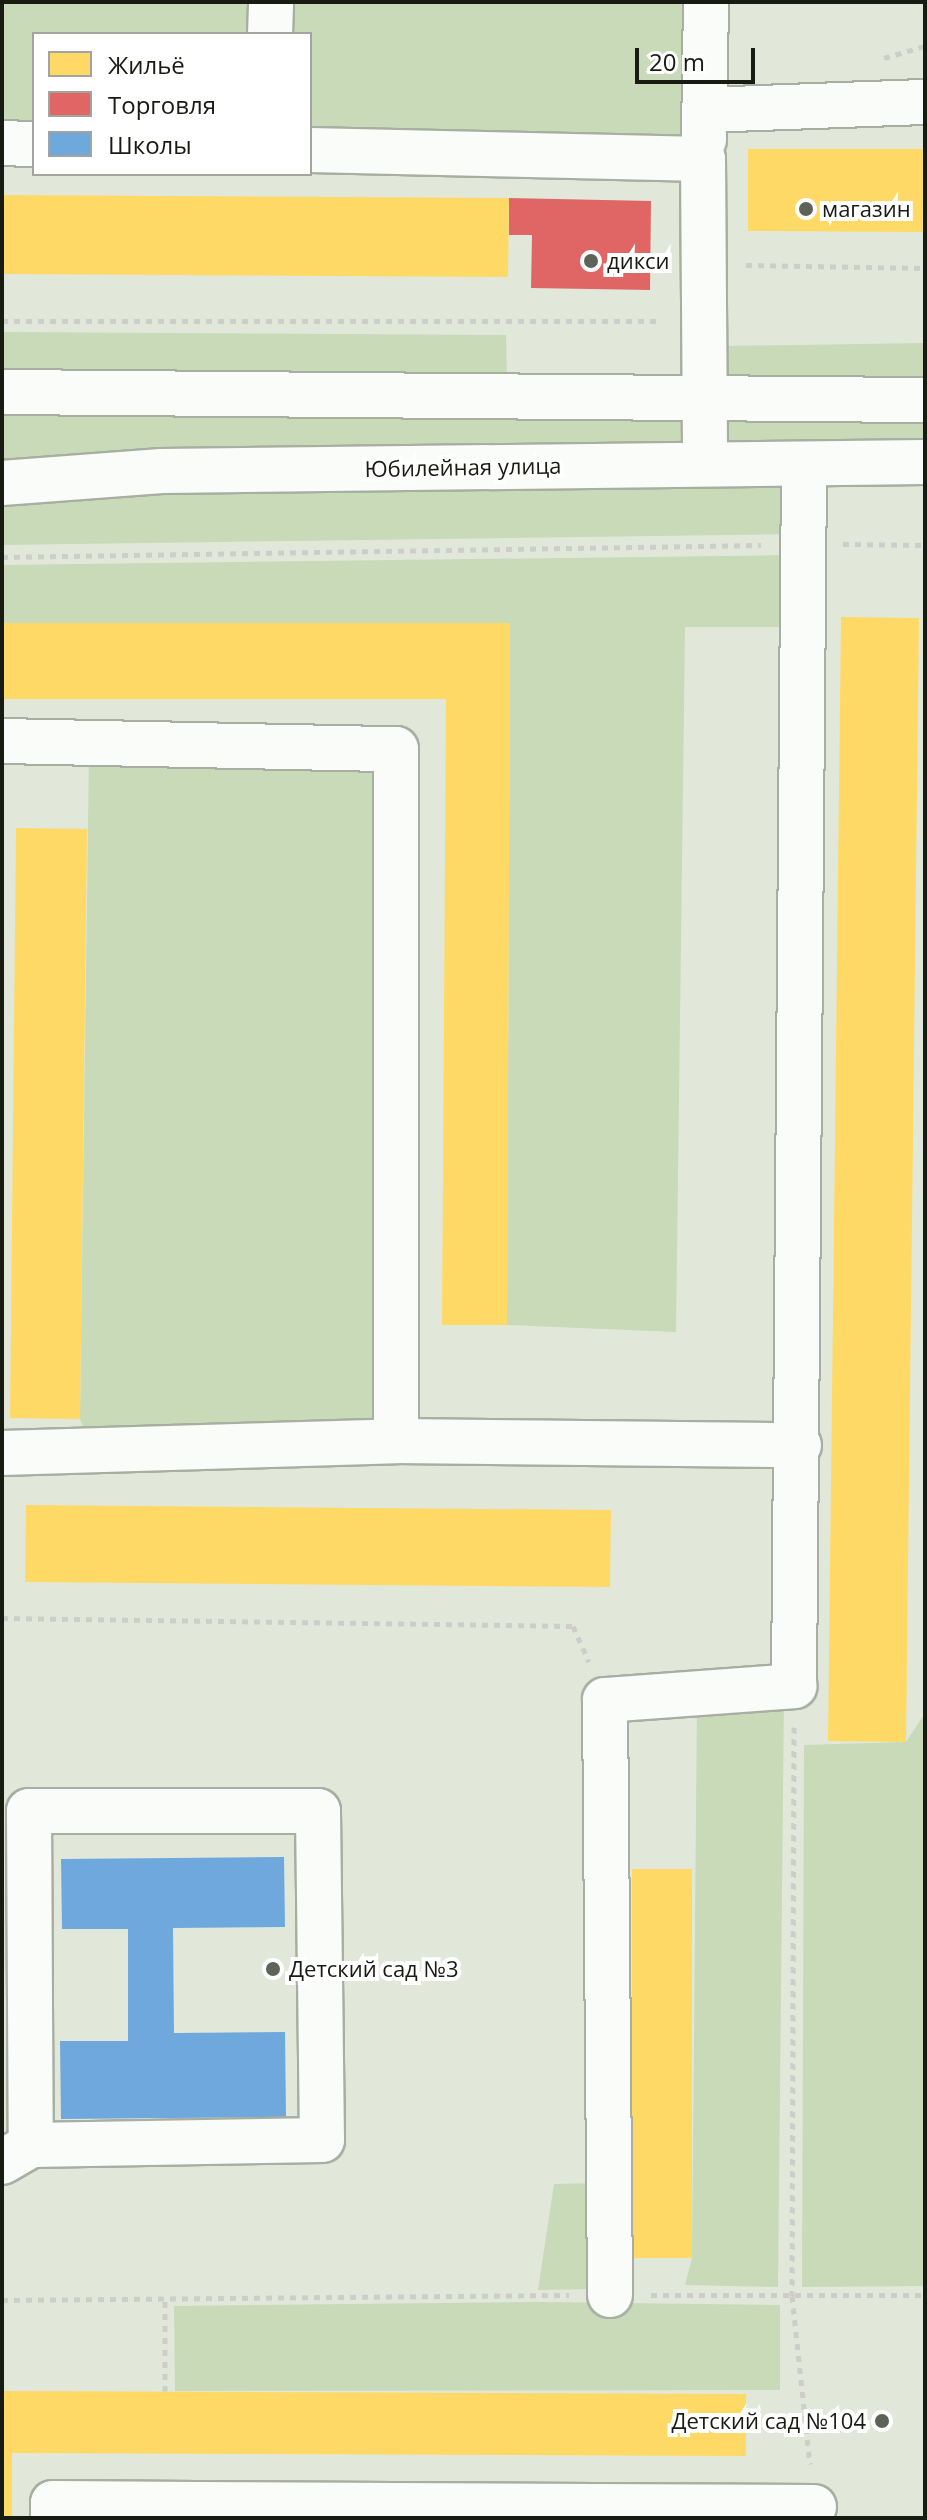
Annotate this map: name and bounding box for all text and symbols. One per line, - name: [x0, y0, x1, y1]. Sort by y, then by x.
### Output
- legend: [32, 32, 312, 176]
- scale bar: [639, 32, 759, 82]
- text: 20 m: [649, 45, 705, 78]
- text: Жильё: [108, 48, 185, 81]
- text: Торговля: [108, 88, 216, 121]
- text: Школы: [108, 128, 192, 161]
- place label: магазин: [822, 196, 911, 222]
- marker: магазин: [797, 200, 815, 218]
- place label: дикси: [607, 248, 670, 274]
- marker: дикси: [582, 252, 600, 270]
- street label: Юбилейная улица: [364, 452, 562, 482]
- place label: Детский сад №3: [289, 1956, 458, 1982]
- marker: Детский сад №3: [264, 1960, 282, 1978]
- place label: Детский сад №104: [671, 2408, 866, 2434]
- marker: Детский сад №104: [873, 2412, 891, 2430]

